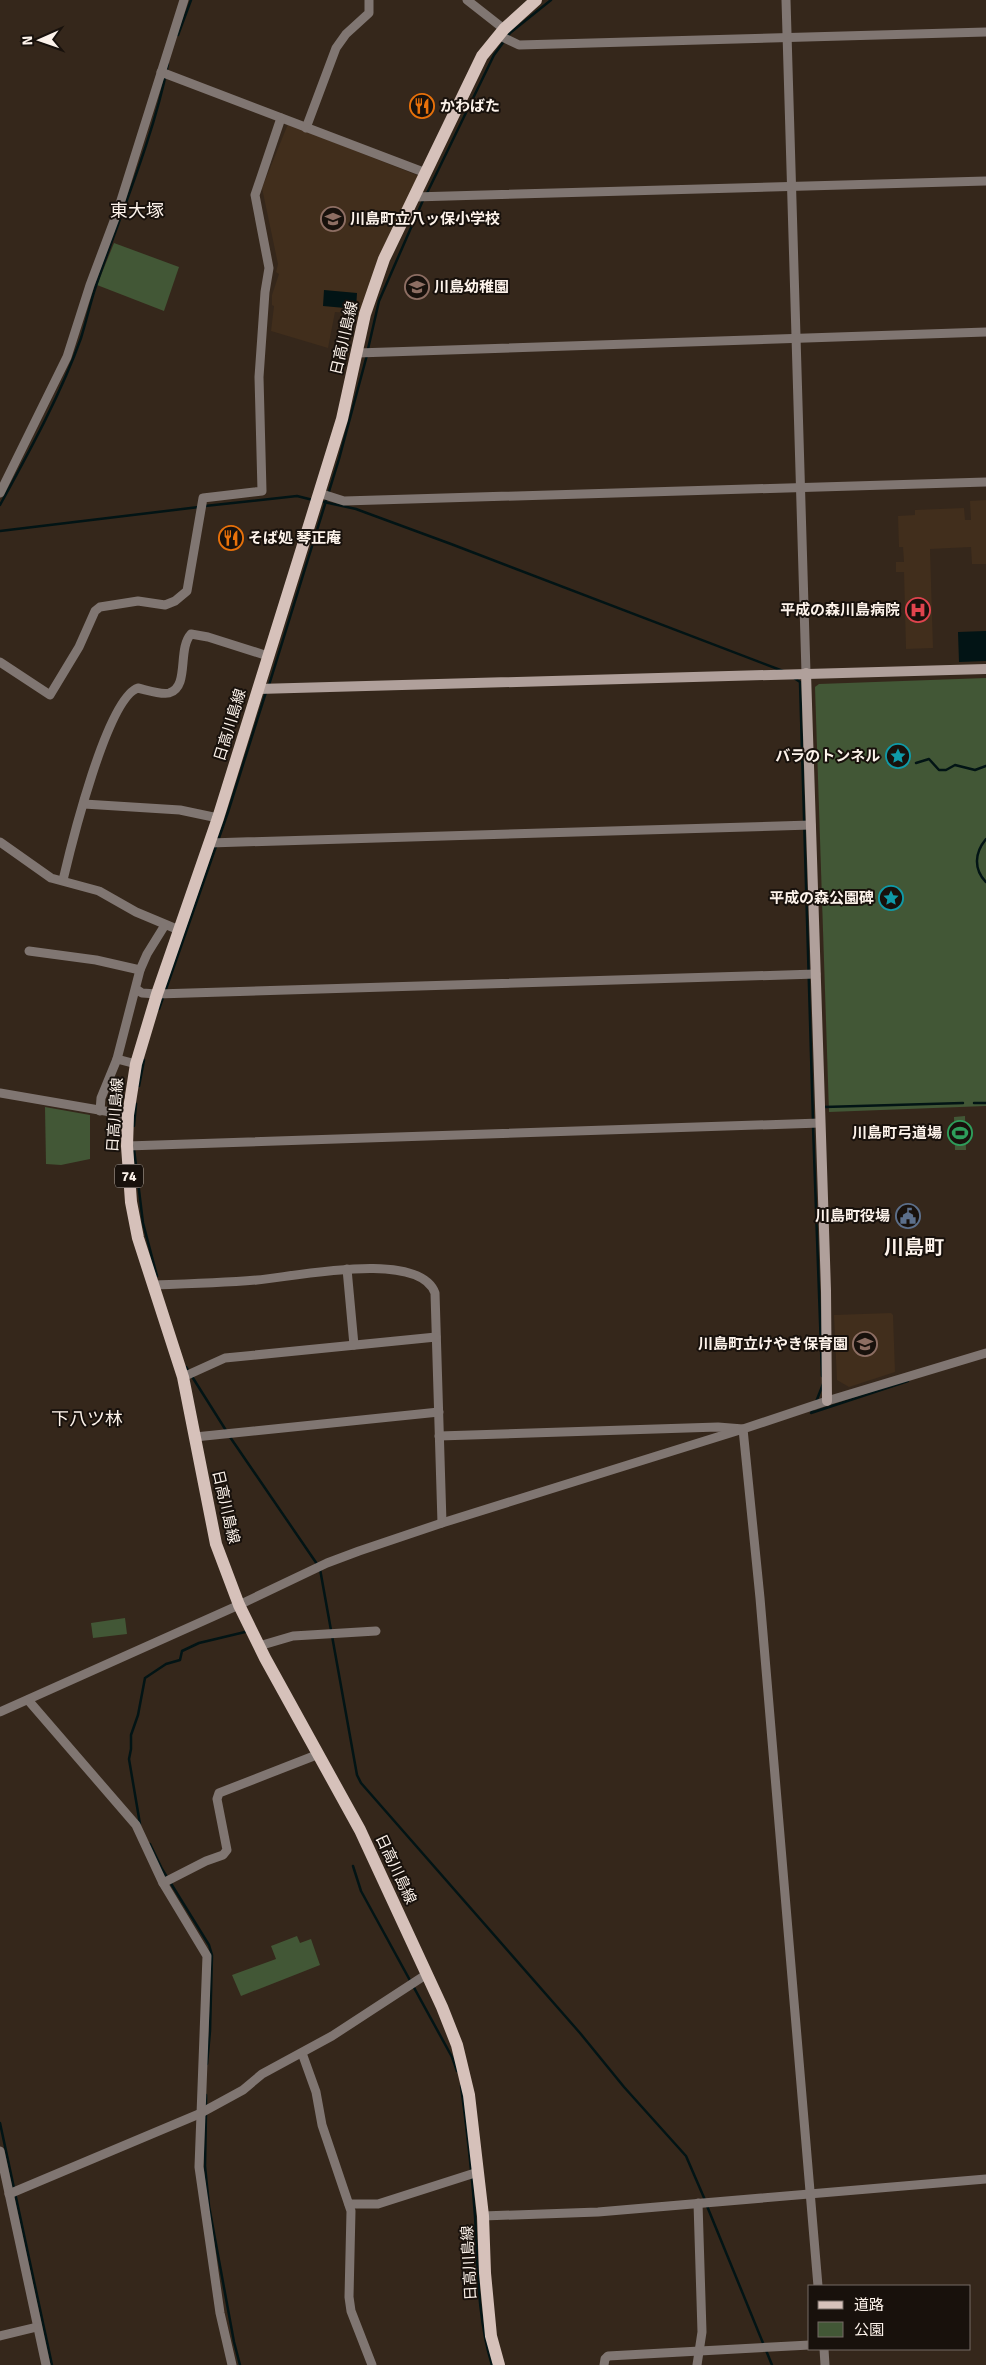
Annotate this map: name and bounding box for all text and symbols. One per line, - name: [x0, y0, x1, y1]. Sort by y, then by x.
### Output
- north arrow: [15, 15, 65, 65]
- text: N: [19, 35, 36, 46]
- restaurant icon: かわばた: [409, 93, 435, 119]
- place label: かわばた: [440, 97, 500, 115]
- district label: 東大塚: [110, 200, 164, 222]
- school or university icon: 川島町立八ッ保小学校: [320, 206, 346, 232]
- place label: 川島町立八ッ保小学校: [350, 210, 500, 228]
- school or university icon: 川島幼稚園: [404, 274, 430, 300]
- place label: 川島幼稚園: [434, 278, 509, 296]
- street label: 日高川島線: [327, 299, 361, 377]
- restaurant icon: そば処 琴正庵: [218, 525, 244, 551]
- place label: そば処 琴正庵: [248, 529, 341, 547]
- hospital icon: 平成の森川島病院: [905, 597, 931, 623]
- place label: 平成の森川島病院: [780, 601, 900, 619]
- street label: 日高川島線: [210, 686, 250, 764]
- place icon: バラのトンネル: [885, 743, 911, 769]
- place label: バラのトンネル: [775, 747, 880, 765]
- place icon: 平成の森公園碑: [878, 885, 904, 911]
- place label: 平成の森公園碑: [769, 889, 874, 907]
- street label: 日高川島線: [103, 1077, 127, 1153]
- sports icon: 川島町弓道場: [947, 1120, 973, 1146]
- place label: 川島町弓道場: [852, 1124, 942, 1142]
- road number: 74: [115, 1164, 143, 1188]
- public building icon: 川島町役場: [895, 1203, 921, 1229]
- place label: 川島町役場: [815, 1207, 890, 1225]
- district label: 川島町: [884, 1235, 944, 1260]
- school or university icon: 川島町立けやき保育園: [852, 1331, 878, 1357]
- place label: 川島町立けやき保育園: [698, 1335, 848, 1353]
- district label: 下八ツ林: [51, 1408, 123, 1430]
- street label: 日高川島線: [209, 1468, 243, 1546]
- street label: 日高川島線: [372, 1831, 420, 1907]
- street label: 日高川島線: [458, 2225, 480, 2301]
- legend: [808, 2285, 971, 2350]
- text: 道路: [854, 2296, 884, 2314]
- text: 公園: [854, 2321, 884, 2339]

